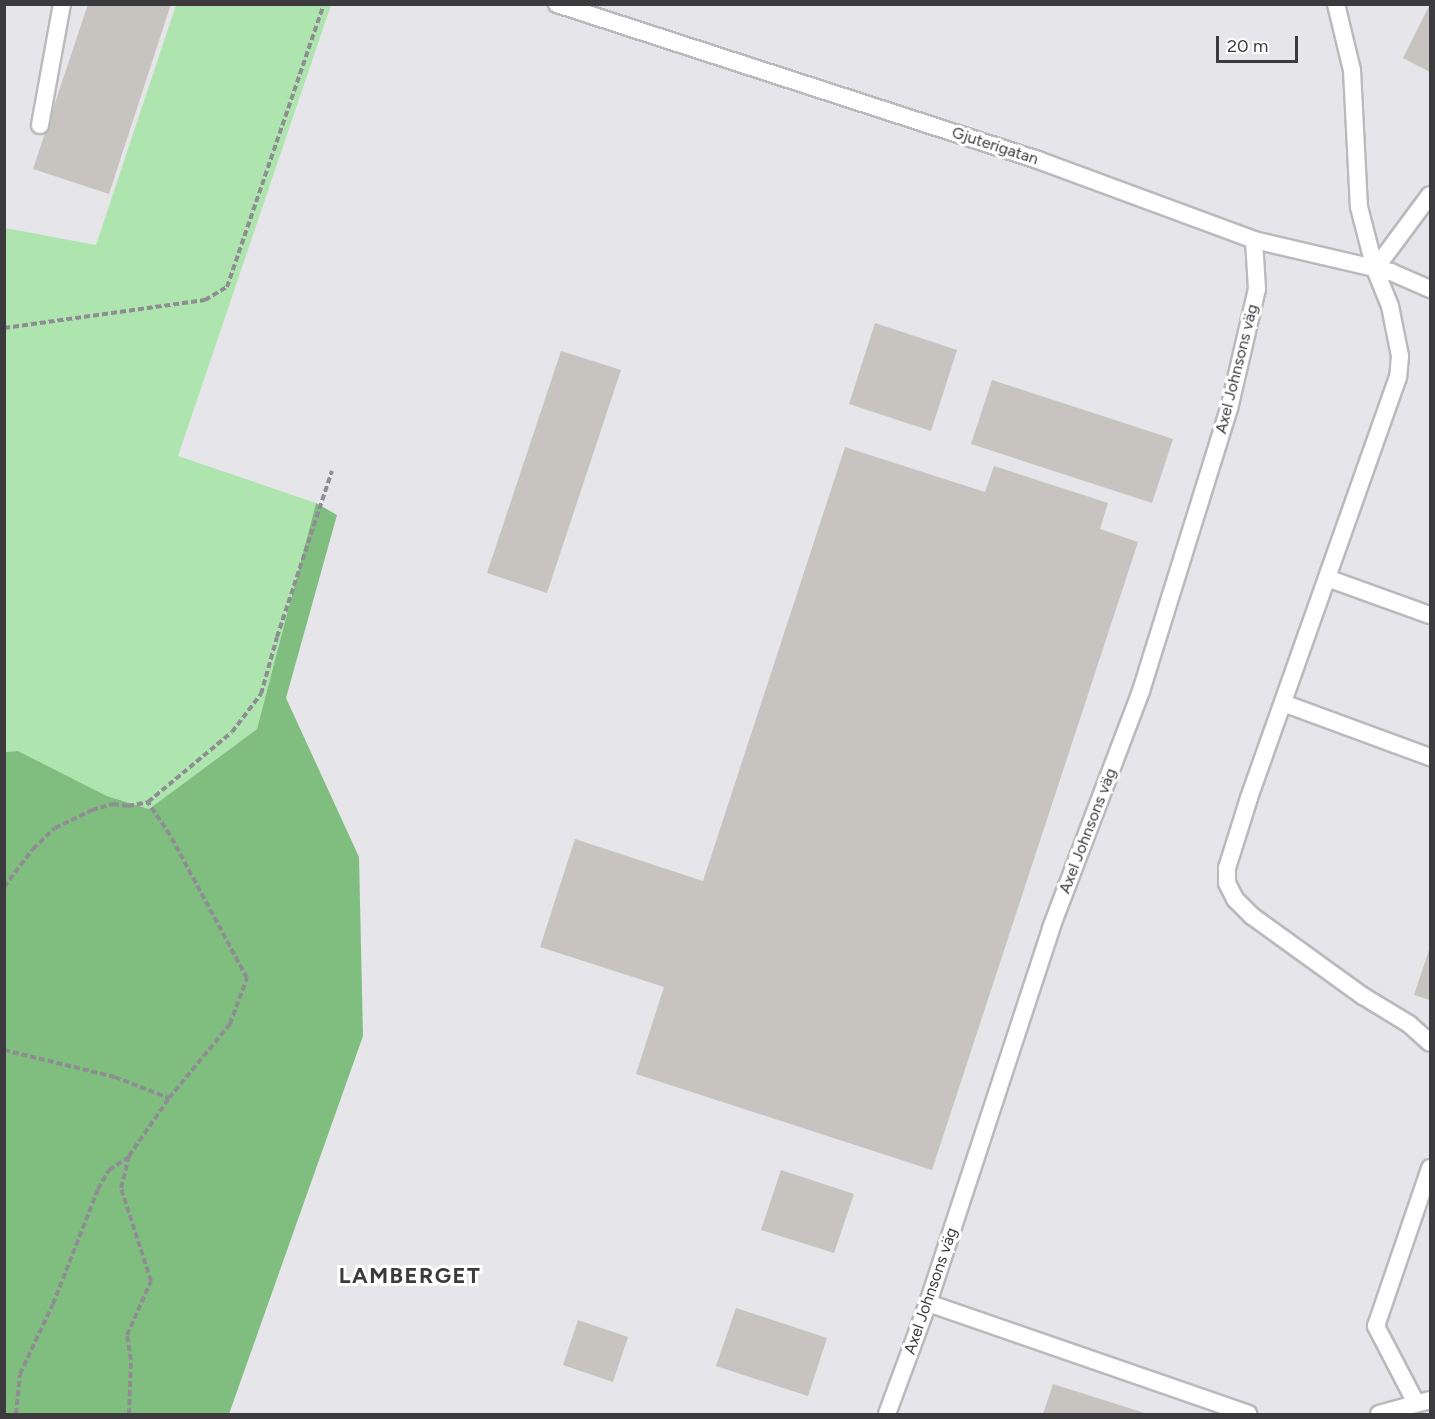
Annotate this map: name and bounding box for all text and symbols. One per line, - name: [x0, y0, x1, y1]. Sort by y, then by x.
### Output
- scale bar: [1219, 24, 1302, 62]
- text: 20 m: [1227, 35, 1268, 57]
- street label: Gjuterigatan: [949, 123, 1041, 169]
- street label: Axel Johnsons väg: [1212, 302, 1262, 436]
- street label: Axel Johnsons väg: [1055, 766, 1121, 896]
- street label: Axel Johnsons väg: [900, 1225, 962, 1357]
- district label: LAMBERGET: [339, 1263, 481, 1289]

